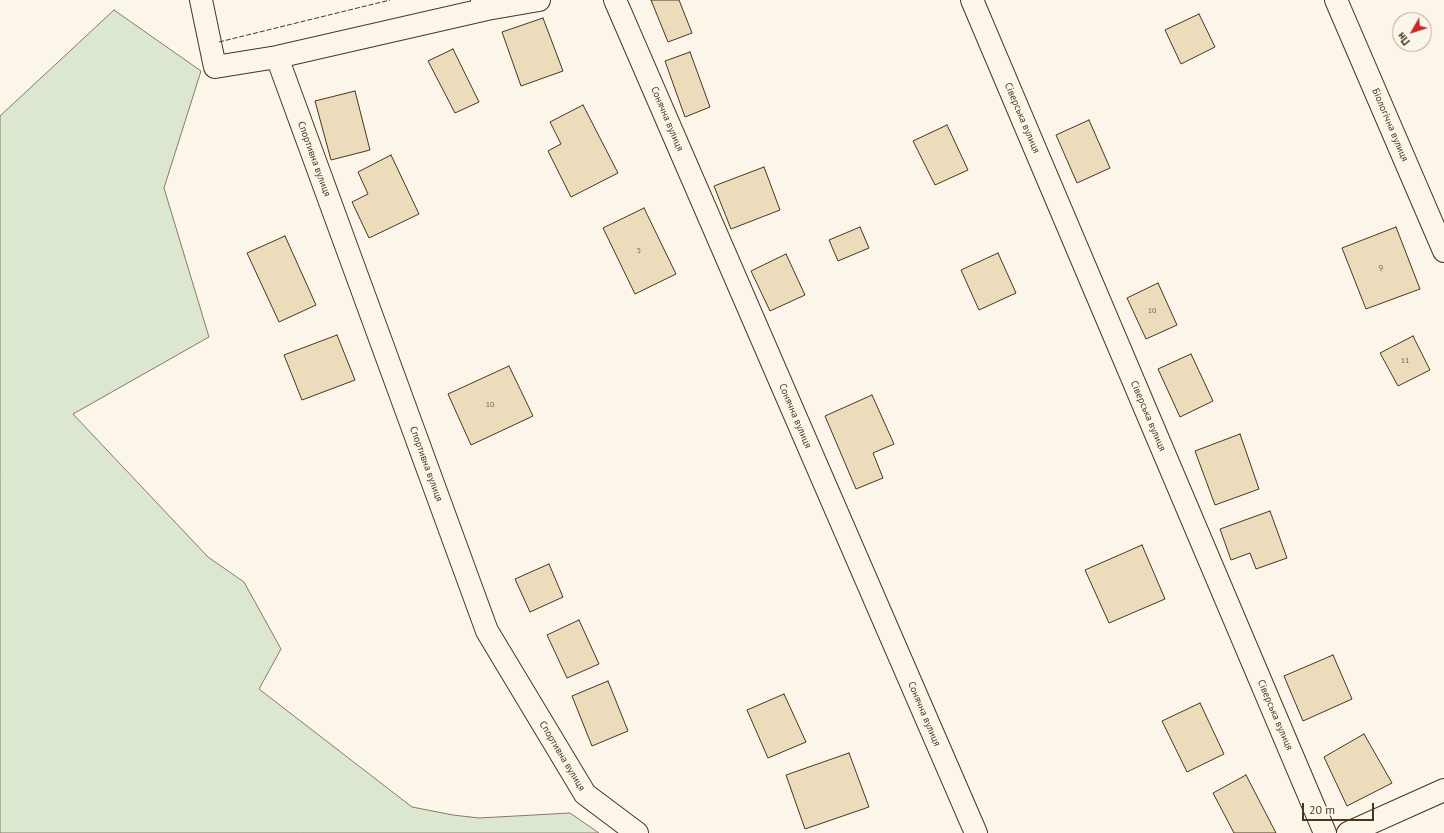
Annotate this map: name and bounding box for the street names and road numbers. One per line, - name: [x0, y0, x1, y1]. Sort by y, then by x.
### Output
- street label: Сіверська вулиця: [1002, 81, 1042, 155]
- street label: Сонячна вулиця: [648, 85, 686, 153]
- street label: Біологічна вулиця: [1369, 87, 1411, 163]
- street label: Спортивна вулиця: [295, 120, 333, 198]
- street label: Сіверська вулиця: [1128, 379, 1168, 453]
- street label: Сонячна вулиця: [776, 382, 814, 450]
- street label: Спортивна вулиця: [407, 425, 445, 503]
- street label: Сіверська вулиця: [1255, 678, 1295, 752]
- street label: Сонячна вулиця: [905, 680, 943, 748]
- street label: Спортивна вулиця: [536, 719, 588, 793]

